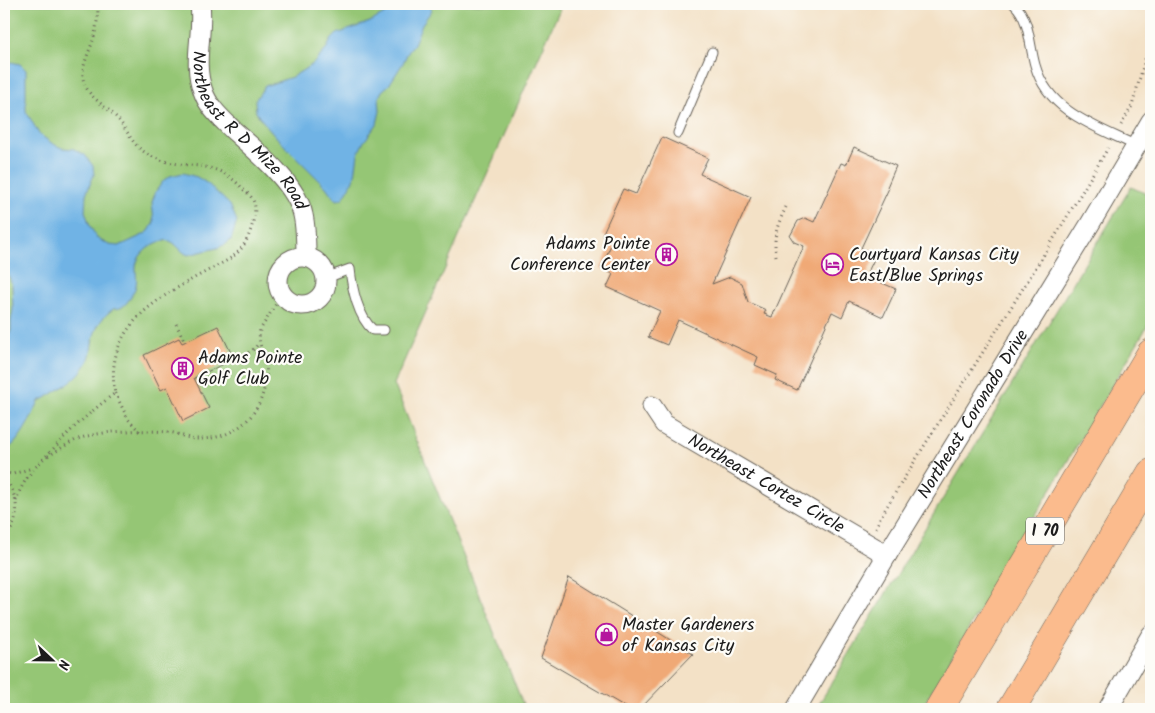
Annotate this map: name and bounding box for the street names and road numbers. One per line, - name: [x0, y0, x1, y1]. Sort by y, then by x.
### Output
- street label: Northeast R D Mize Road: [184, 50, 315, 215]
- street label: Northeast Coronado Drive: [910, 324, 1037, 505]
- street label: Northeast Cortez Circle: [682, 426, 850, 542]
- road number: I 70: [1026, 518, 1064, 544]

